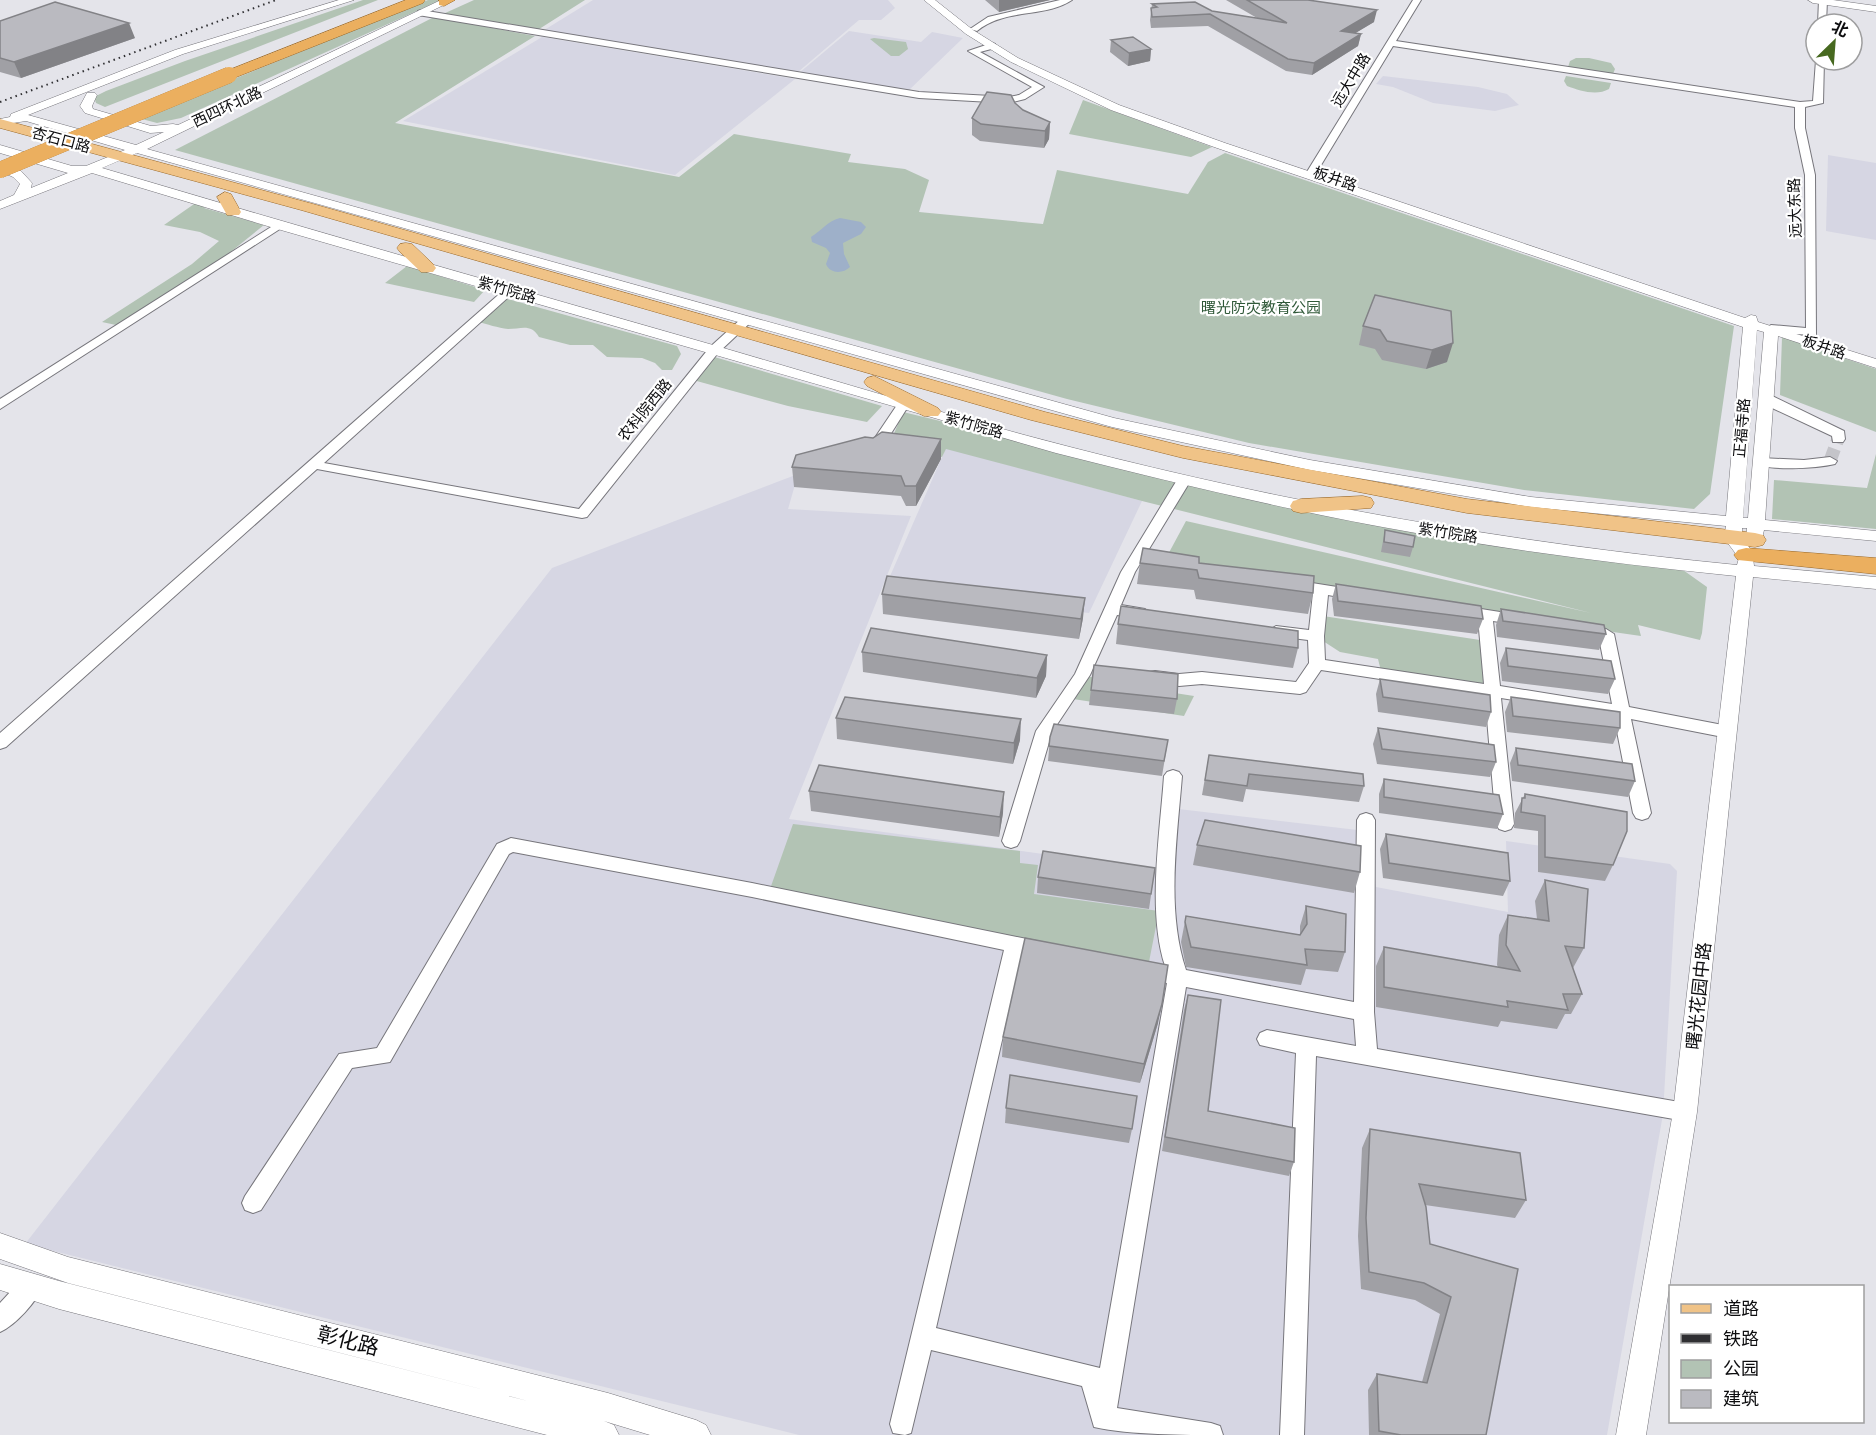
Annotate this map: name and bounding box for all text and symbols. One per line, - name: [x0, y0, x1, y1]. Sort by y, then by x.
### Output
- north arrow: [1804, 12, 1864, 72]
- text: 北: [1828, 16, 1852, 42]
- street label: 远大中路: [1327, 49, 1374, 110]
- street label: 西四环北路: [189, 82, 265, 131]
- street label: 杏石口路: [30, 123, 93, 156]
- street label: 板井路: [1311, 162, 1360, 195]
- street label: 远大东路: [1784, 178, 1805, 238]
- street label: 紫竹院路: [476, 272, 539, 307]
- park label: 曙光防灾教育公园: [1201, 298, 1321, 317]
- street label: 板井路: [1800, 330, 1849, 363]
- street label: 农科院西路: [614, 375, 676, 445]
- street label: 正福寺路: [1729, 397, 1754, 459]
- street label: 紫竹院路: [943, 407, 1006, 442]
- street label: 紫竹院路: [1417, 518, 1479, 547]
- street label: 曙光花园中路: [1681, 941, 1716, 1051]
- legend: [1669, 1285, 1864, 1423]
- text: 道路: [1723, 1297, 1759, 1320]
- street label: 彰化路: [314, 1320, 382, 1361]
- text: 铁路: [1723, 1327, 1759, 1350]
- text: 公园: [1723, 1357, 1759, 1380]
- text: 建筑: [1723, 1387, 1759, 1410]

